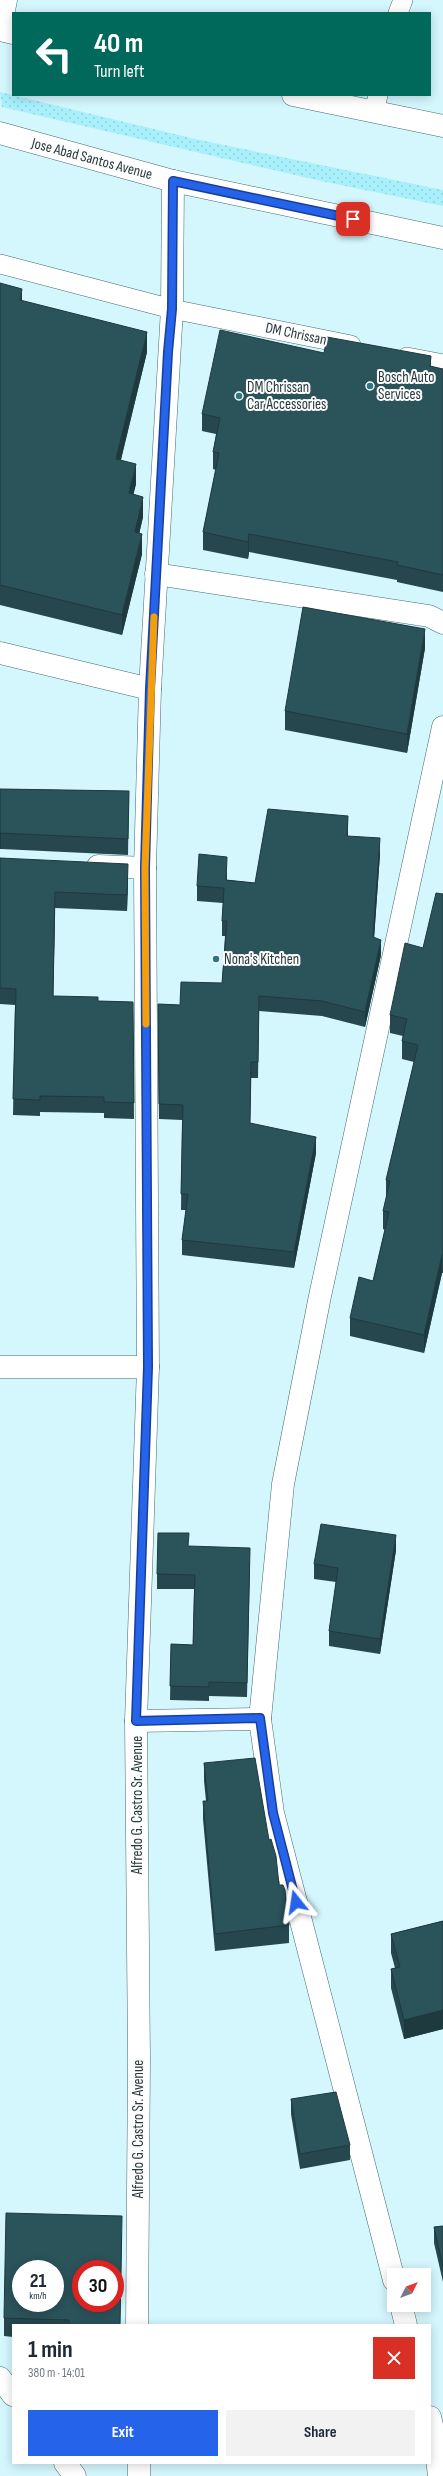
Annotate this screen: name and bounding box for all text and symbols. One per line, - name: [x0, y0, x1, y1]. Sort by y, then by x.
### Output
- text: 40 m: [94, 27, 143, 60]
- icon: left: [28, 28, 80, 80]
- text: Turn left: [94, 61, 145, 82]
- street label: Jose Abad Santos Avenue: [29, 133, 154, 184]
- pin: [336, 202, 370, 236]
- icon: arrive: [342, 208, 364, 230]
- street label: DM Chrissan: [264, 318, 328, 350]
- place label: Bosch Auto Services: [378, 368, 434, 404]
- place label: DM Chrissan Car Accessories: [247, 378, 326, 414]
- marker: Bosch Auto Services: [365, 381, 375, 391]
- marker: DM Chrissan Car Accessories: [234, 391, 244, 401]
- place label: Nona's Kitchen: [224, 950, 299, 969]
- marker: Nona's Kitchen: [211, 954, 221, 964]
- street label: Alfredo G. Castro Sr. Avenue: [128, 1736, 147, 1875]
- position arrow: [275, 1881, 317, 1923]
- street label: Alfredo G. Castro Sr. Avenue: [129, 2060, 148, 2199]
- speed limit sign: 30: [72, 2260, 124, 2312]
- north arrow: [387, 2268, 431, 2312]
- map controls: [387, 2268, 431, 2312]
- text: 21: [30, 2269, 46, 2293]
- text: km/h: [29, 2290, 47, 2302]
- text: 1 min: [28, 2335, 73, 2364]
- button: close: [373, 2337, 415, 2379]
- text: 380 m · 14:01: [28, 2365, 85, 2381]
- button: Exit: [28, 2410, 218, 2456]
- button: Share: [226, 2410, 415, 2456]

